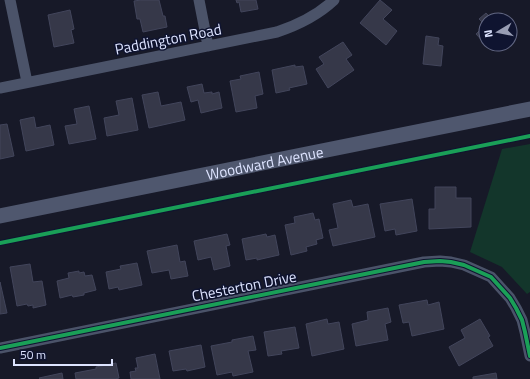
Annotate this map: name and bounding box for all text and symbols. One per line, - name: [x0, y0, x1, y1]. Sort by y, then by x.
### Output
- north arrow: [478, 12, 518, 52]
- street label: Paddington Road: [113, 17, 223, 61]
- text: N: [480, 29, 497, 39]
- street label: Woodward Avenue: [204, 140, 325, 186]
- street label: Chesterton Drive: [190, 265, 298, 307]
- scale bar: [14, 341, 112, 367]
- text: 50 m: [20, 345, 46, 364]

